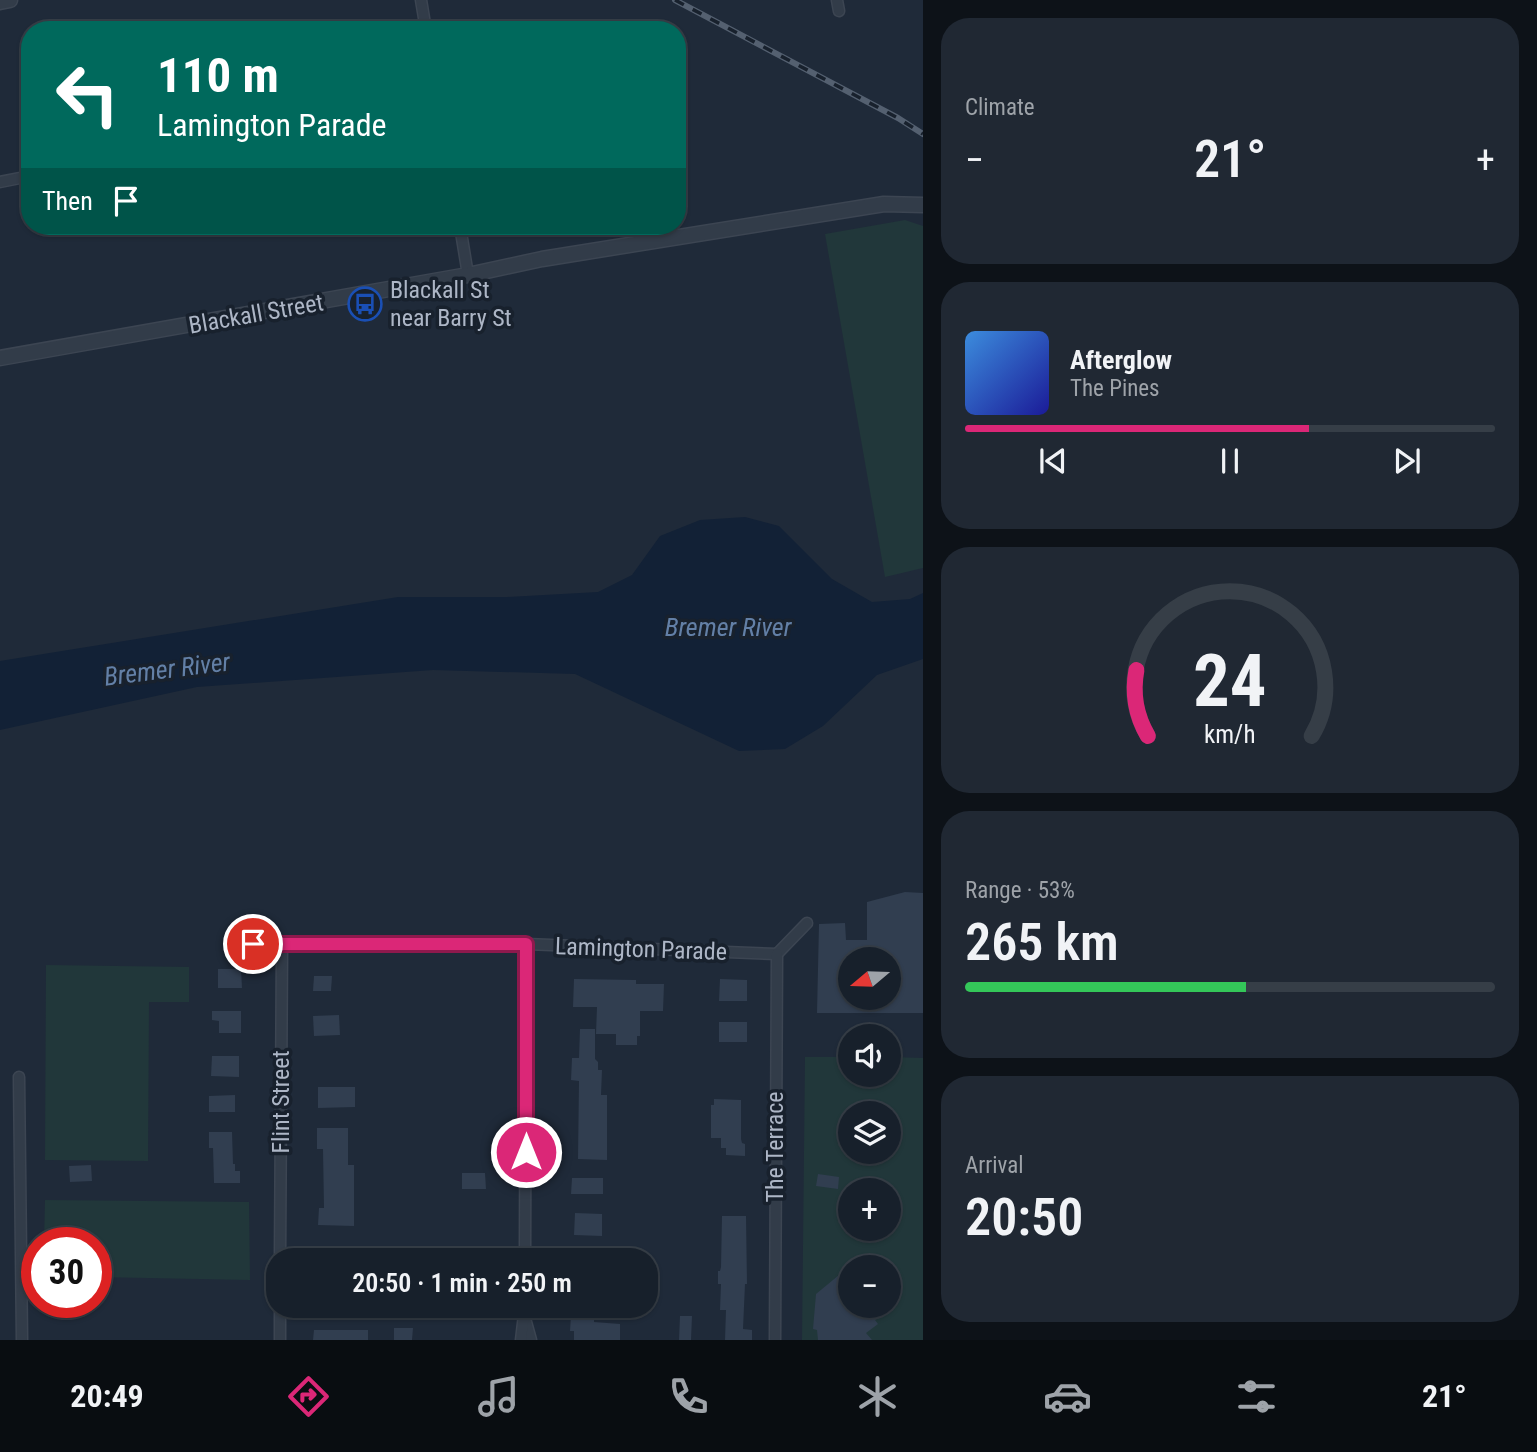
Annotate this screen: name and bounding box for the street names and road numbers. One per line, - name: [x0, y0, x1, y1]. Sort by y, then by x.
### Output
- street label: Blackall Street: [186, 288, 326, 340]
- street label: Lamington Parade: [554, 932, 728, 966]
- street label: Flint Street: [267, 1050, 295, 1154]
- street label: The Terrace: [761, 1092, 789, 1202]

